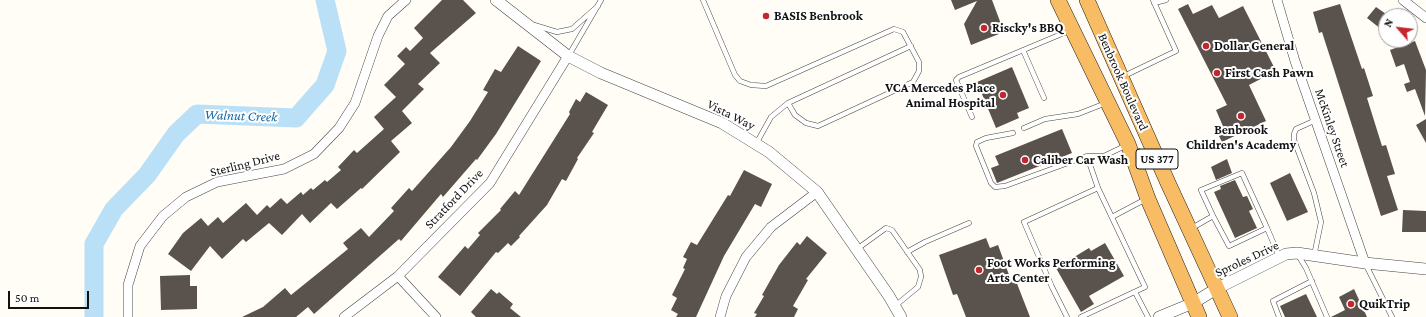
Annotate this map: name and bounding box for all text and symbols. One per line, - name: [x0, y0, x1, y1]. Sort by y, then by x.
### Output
- place label: BASIS Benbrook: [774, 8, 863, 24]
- north arrow: [1378, 8, 1418, 48]
- marker: BASIS Benbrook: [761, 11, 771, 21]
- text: N: [1381, 17, 1395, 29]
- place label: Riscky's BBQ: [992, 20, 1063, 36]
- marker: Riscky's BBQ: [979, 23, 989, 33]
- street label: Benbrook Boulevard: [1095, 31, 1151, 133]
- place label: Dollar General: [1214, 38, 1294, 54]
- marker: Dollar General: [1201, 41, 1211, 51]
- place label: First Cash Pawn: [1225, 65, 1314, 81]
- marker: First Cash Pawn: [1212, 68, 1222, 78]
- place label: VCA Mercedes Place Animal Hospital: [885, 80, 995, 111]
- street label: McKinley Street: [1311, 87, 1353, 169]
- marker: VCA Mercedes Place Animal Hospital: [998, 90, 1008, 100]
- street label: Vista Way: [704, 96, 758, 134]
- water label: Walnut Creek: [204, 106, 278, 126]
- marker: Benbrook Children's Academy: [1236, 111, 1246, 121]
- place label: Benbrook Children's Academy: [1186, 122, 1296, 153]
- street label: Sterling Drive: [209, 148, 281, 180]
- road number: US 377: [1136, 149, 1178, 169]
- place label: Caliber Car Wash: [1033, 152, 1128, 168]
- marker: Caliber Car Wash: [1020, 155, 1030, 165]
- street label: Stratford Drive: [422, 166, 486, 232]
- street label: Sproles Drive: [1213, 237, 1281, 281]
- place label: Foot Works Performing Arts Center: [987, 255, 1116, 286]
- marker: Foot Works Performing Arts Center: [974, 265, 984, 275]
- scale bar: [10, 283, 91, 309]
- text: 50 m: [15, 291, 39, 305]
- place label: QuikTrip: [1359, 296, 1410, 312]
- marker: QuikTrip: [1346, 299, 1356, 309]

